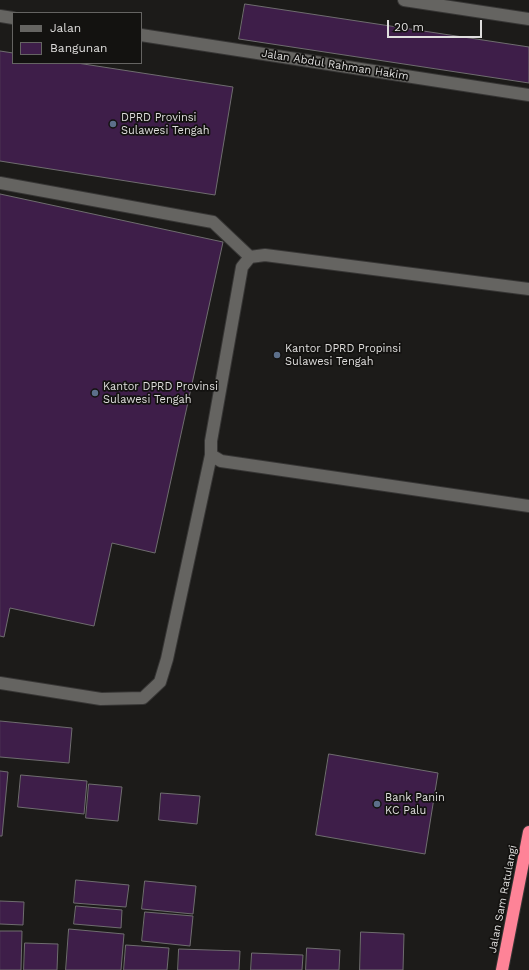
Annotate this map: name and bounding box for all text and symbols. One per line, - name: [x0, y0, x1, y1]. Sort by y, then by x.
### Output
- legend: [12, 12, 142, 64]
- scale bar: [389, 12, 484, 38]
- text: 20 m: [394, 20, 424, 34]
- text: Jalan: [50, 21, 81, 35]
- text: Bangunan: [50, 41, 108, 55]
- street label: Jalan Abdul Rahman Hakim: [260, 47, 410, 83]
- place label: DPRD Provinsi Sulawesi Tengah: [121, 111, 210, 137]
- marker: DPRD Provinsi Sulawesi Tengah: [108, 119, 118, 129]
- place label: Kantor DPRD Propinsi Sulawesi Tengah: [285, 342, 401, 368]
- marker: Kantor DPRD Propinsi Sulawesi Tengah: [272, 350, 282, 360]
- place label: Kantor DPRD Provinsi Sulawesi Tengah: [103, 380, 218, 406]
- marker: Kantor DPRD Provinsi Sulawesi Tengah: [90, 388, 100, 398]
- place label: Bank Panin KC Palu: [385, 791, 445, 817]
- marker: Bank Panin KC Palu: [372, 799, 382, 809]
- street label: Jalan Sam Ratulangi: [486, 844, 520, 954]

